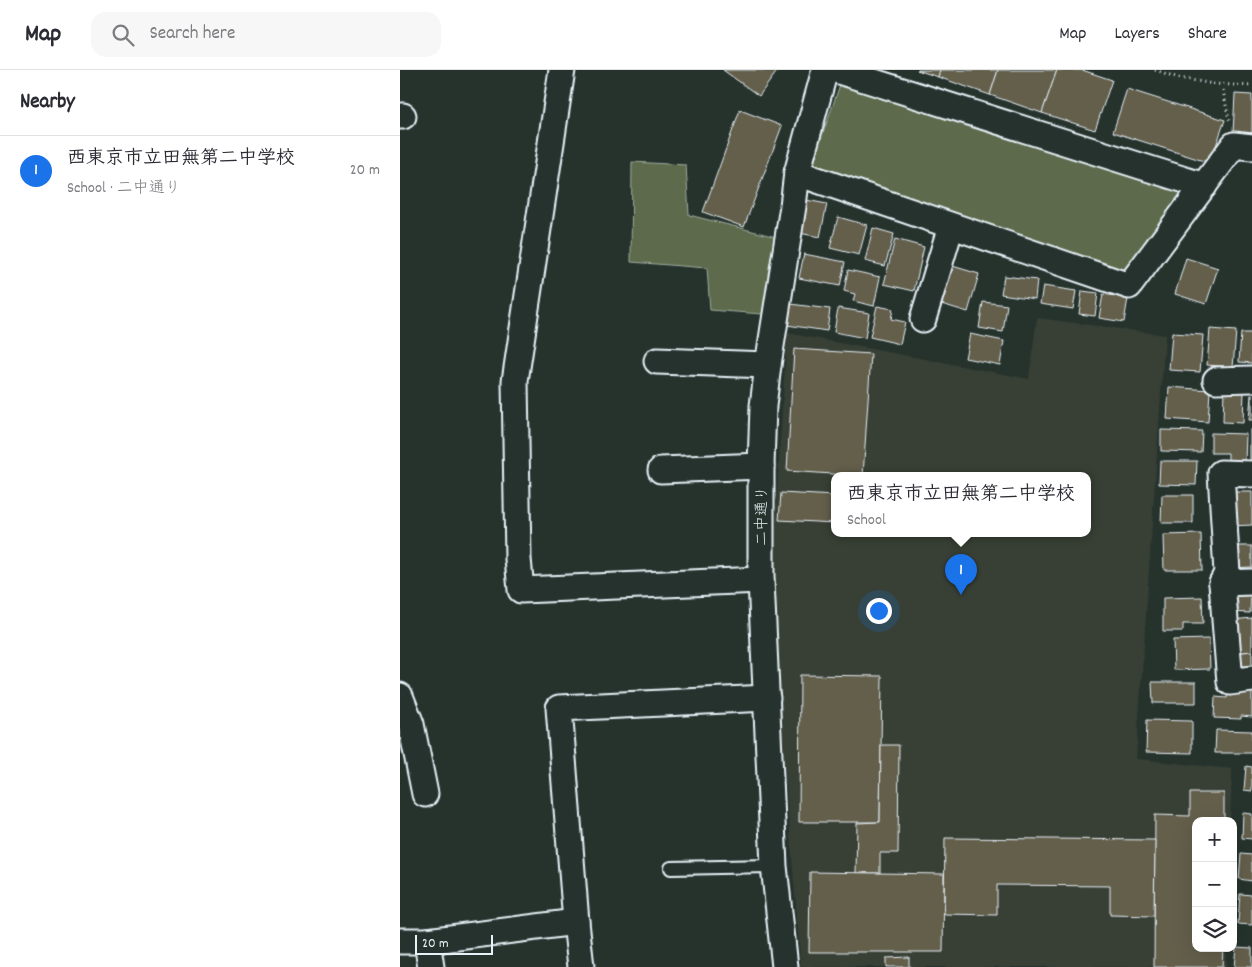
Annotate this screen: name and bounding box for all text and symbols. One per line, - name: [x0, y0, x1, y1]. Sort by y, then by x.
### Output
- search box: [91, 12, 441, 57]
- text: Map: [25, 18, 61, 52]
- icon: search: [109, 21, 137, 49]
- text: Search here: [149, 21, 235, 48]
- text: Map: [1059, 22, 1086, 47]
- text: Layers: [1114, 22, 1160, 47]
- text: Share: [1188, 22, 1227, 47]
- text: Nearby: [20, 88, 75, 118]
- text: 西東京市立田無第二中学校: [67, 146, 295, 173]
- text: 1: [34, 159, 38, 182]
- text: 20 m: [350, 159, 380, 182]
- text: School · 二中通り: [67, 177, 181, 200]
- popup: [831, 472, 1091, 537]
- text: 西東京市立田無第二中学校: [847, 482, 1075, 509]
- street label: 二中通り: [752, 486, 774, 546]
- text: School: [847, 509, 886, 532]
- pin: 1: [945, 554, 977, 595]
- your location: [866, 598, 892, 624]
- map controls: [1192, 817, 1237, 952]
- button: +: [1192, 817, 1237, 862]
- button: −: [1192, 862, 1237, 907]
- button: layers: [1192, 907, 1237, 952]
- scale bar: [415, 932, 492, 955]
- text: 20 m: [422, 934, 449, 954]

